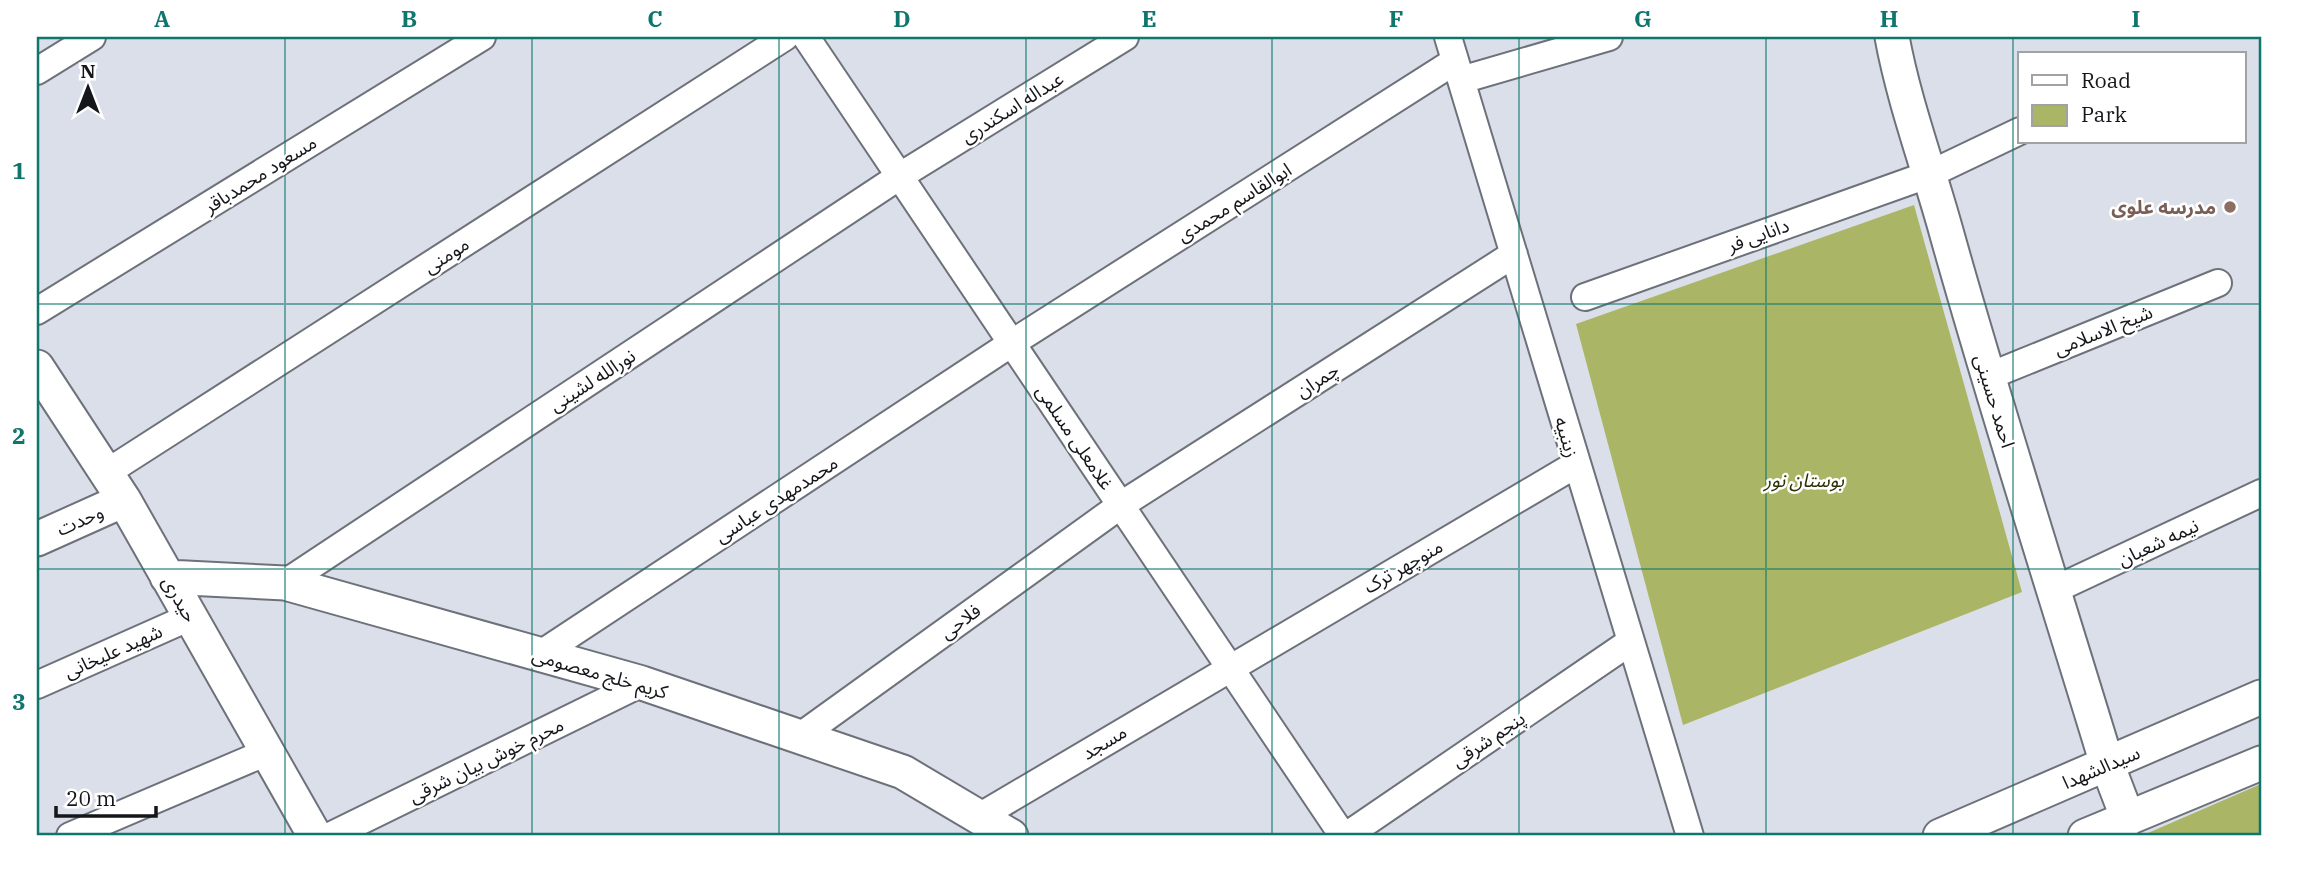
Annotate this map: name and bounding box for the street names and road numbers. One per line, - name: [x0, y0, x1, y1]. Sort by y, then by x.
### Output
- street label: عبداله اسکندری: [956, 66, 1068, 148]
- street label: مسعود محمدباقر: [198, 130, 321, 219]
- street label: ابوالقاسم محمدی: [1172, 157, 1297, 249]
- street label: دانایی فر: [1723, 213, 1792, 258]
- street label: مومنی: [419, 231, 473, 279]
- street label: شیخ الاسلامی: [2050, 299, 2157, 363]
- street label: نورالله لشینی: [544, 343, 640, 417]
- street label: احمد حسینی: [1969, 352, 2021, 450]
- street label: چمران: [1291, 357, 1344, 404]
- street label: غلامعلی مسلمی: [1031, 380, 1119, 494]
- street label: زینبیه: [1549, 414, 1585, 460]
- street label: محمدمهدی عباسی: [710, 450, 842, 548]
- street label: وحدت: [53, 499, 107, 541]
- street label: نیمه شعبان: [2114, 513, 2202, 571]
- street label: منوچهر ترک: [1359, 534, 1447, 599]
- street label: حیدری: [157, 571, 203, 627]
- street label: فلاحی: [935, 598, 985, 644]
- street label: شهید علیخانی: [60, 619, 166, 683]
- street label: کریم خلج معصومی: [529, 642, 672, 707]
- street label: پنجم شرقی: [1447, 706, 1531, 775]
- street label: محرم خوش بیان شرقی: [405, 712, 569, 811]
- street label: مسجد: [1077, 719, 1131, 765]
- street label: سیدالشهدا: [2059, 740, 2143, 794]

